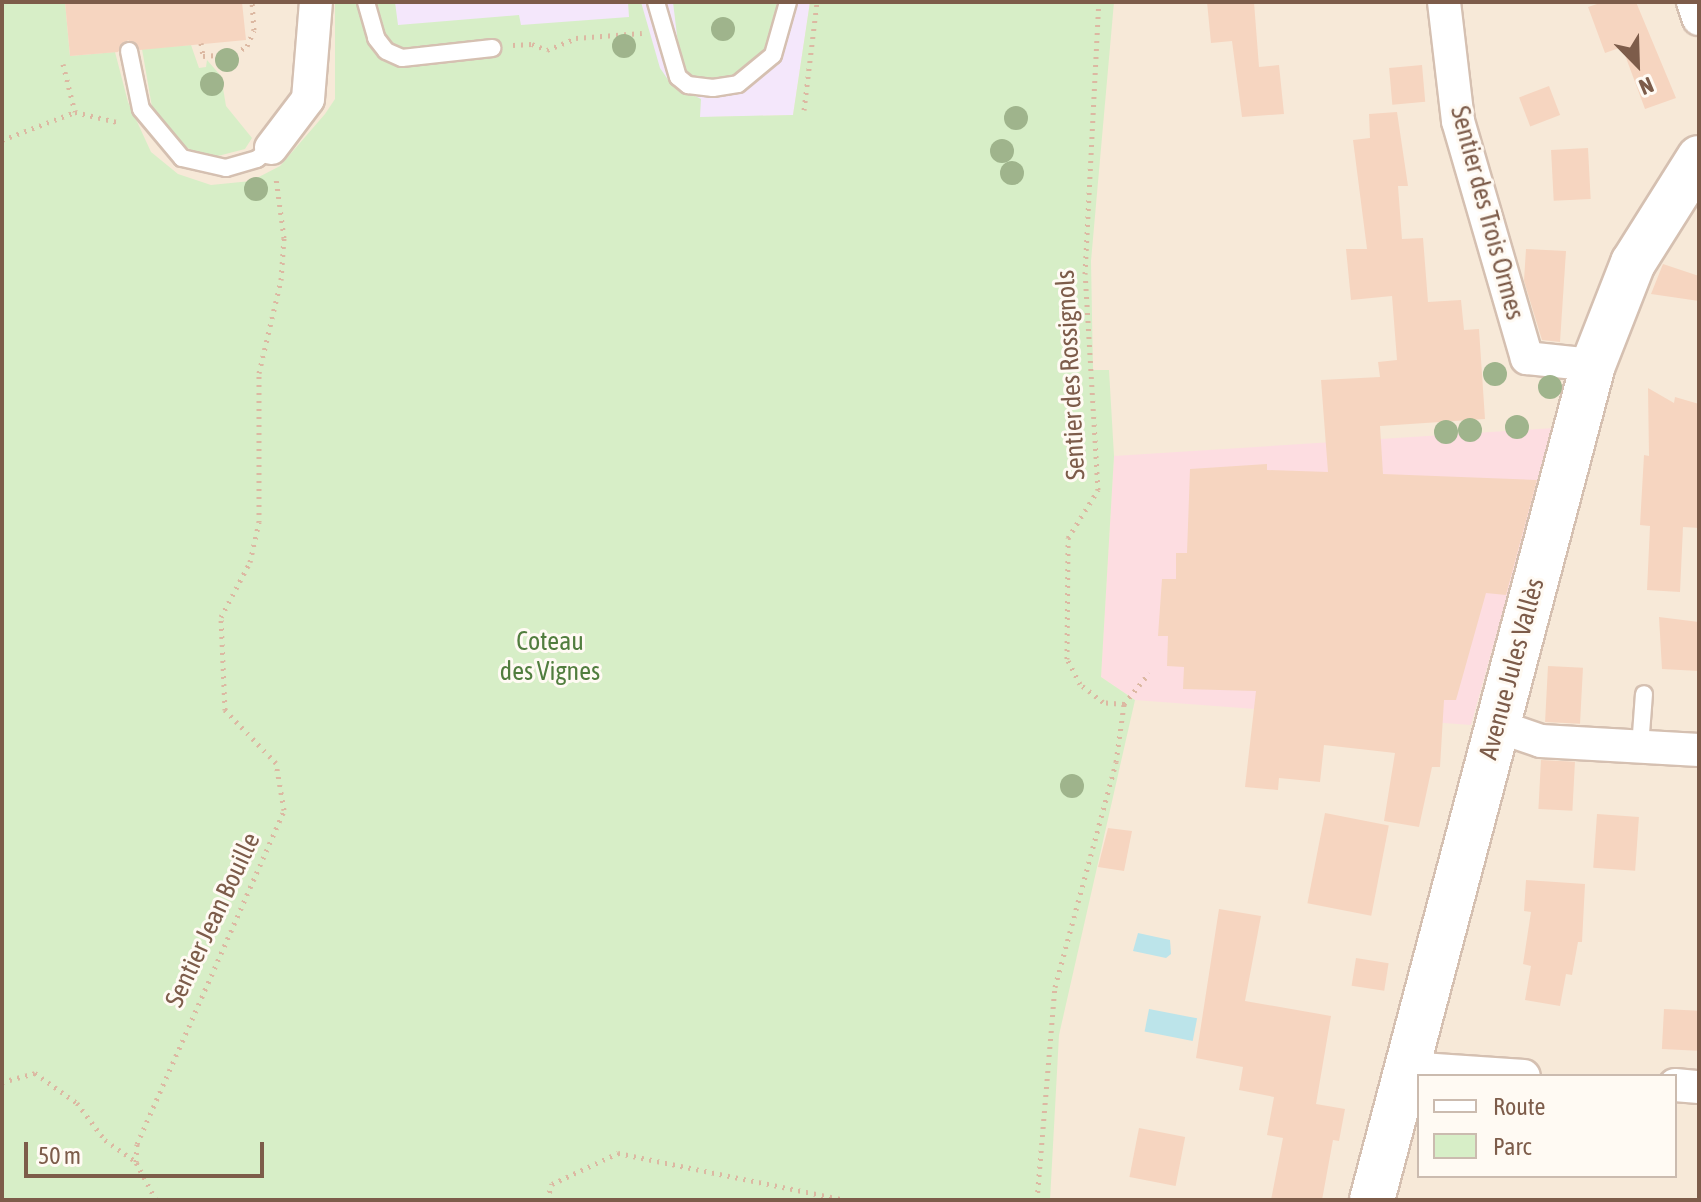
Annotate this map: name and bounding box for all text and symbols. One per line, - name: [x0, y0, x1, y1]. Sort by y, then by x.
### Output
- north arrow: [1597, 24, 1677, 104]
- text: N: [1635, 72, 1657, 101]
- street label: Sentier des Trois Ormes: [1443, 103, 1531, 323]
- street label: Sentier des Rossignols: [1050, 269, 1092, 481]
- street label: Avenue Jules Vallès: [1473, 575, 1551, 763]
- park label: Coteau des Vignes: [500, 626, 600, 688]
- street label: Sentier Jean Bouille: [159, 828, 267, 1012]
- legend: [1417, 1074, 1677, 1178]
- text: Route: [1493, 1093, 1545, 1120]
- scale bar: [28, 1126, 268, 1176]
- text: Parc: [1493, 1133, 1531, 1160]
- text: 50 m: [38, 1142, 81, 1169]

